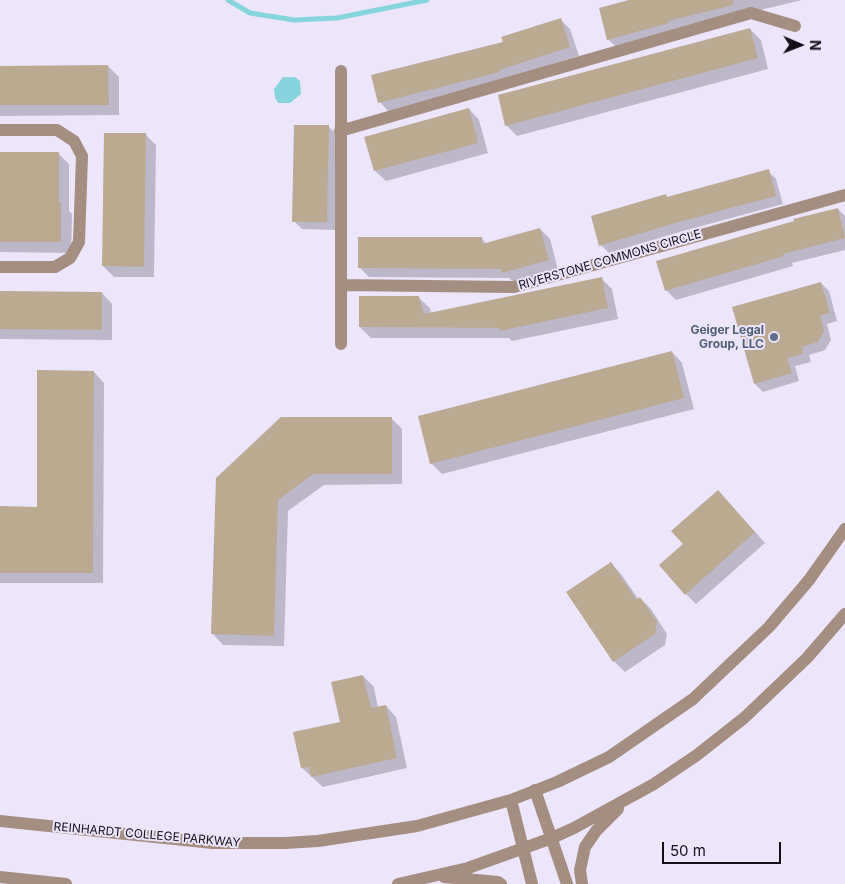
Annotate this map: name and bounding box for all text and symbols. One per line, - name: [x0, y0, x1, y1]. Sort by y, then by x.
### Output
- north arrow: [775, 20, 825, 70]
- text: N: [807, 40, 824, 51]
- street label: RIVERSTONE COMMONS CIRCLE: [517, 227, 703, 293]
- place label: Geiger Legal Group, LLC: [690, 323, 764, 351]
- marker: Geiger Legal Group, LLC: [768, 331, 780, 343]
- street label: REINHARDT COLLEGE PARKWAY: [53, 820, 241, 850]
- scale bar: [665, 832, 784, 864]
- text: 50 m: [670, 841, 706, 860]

